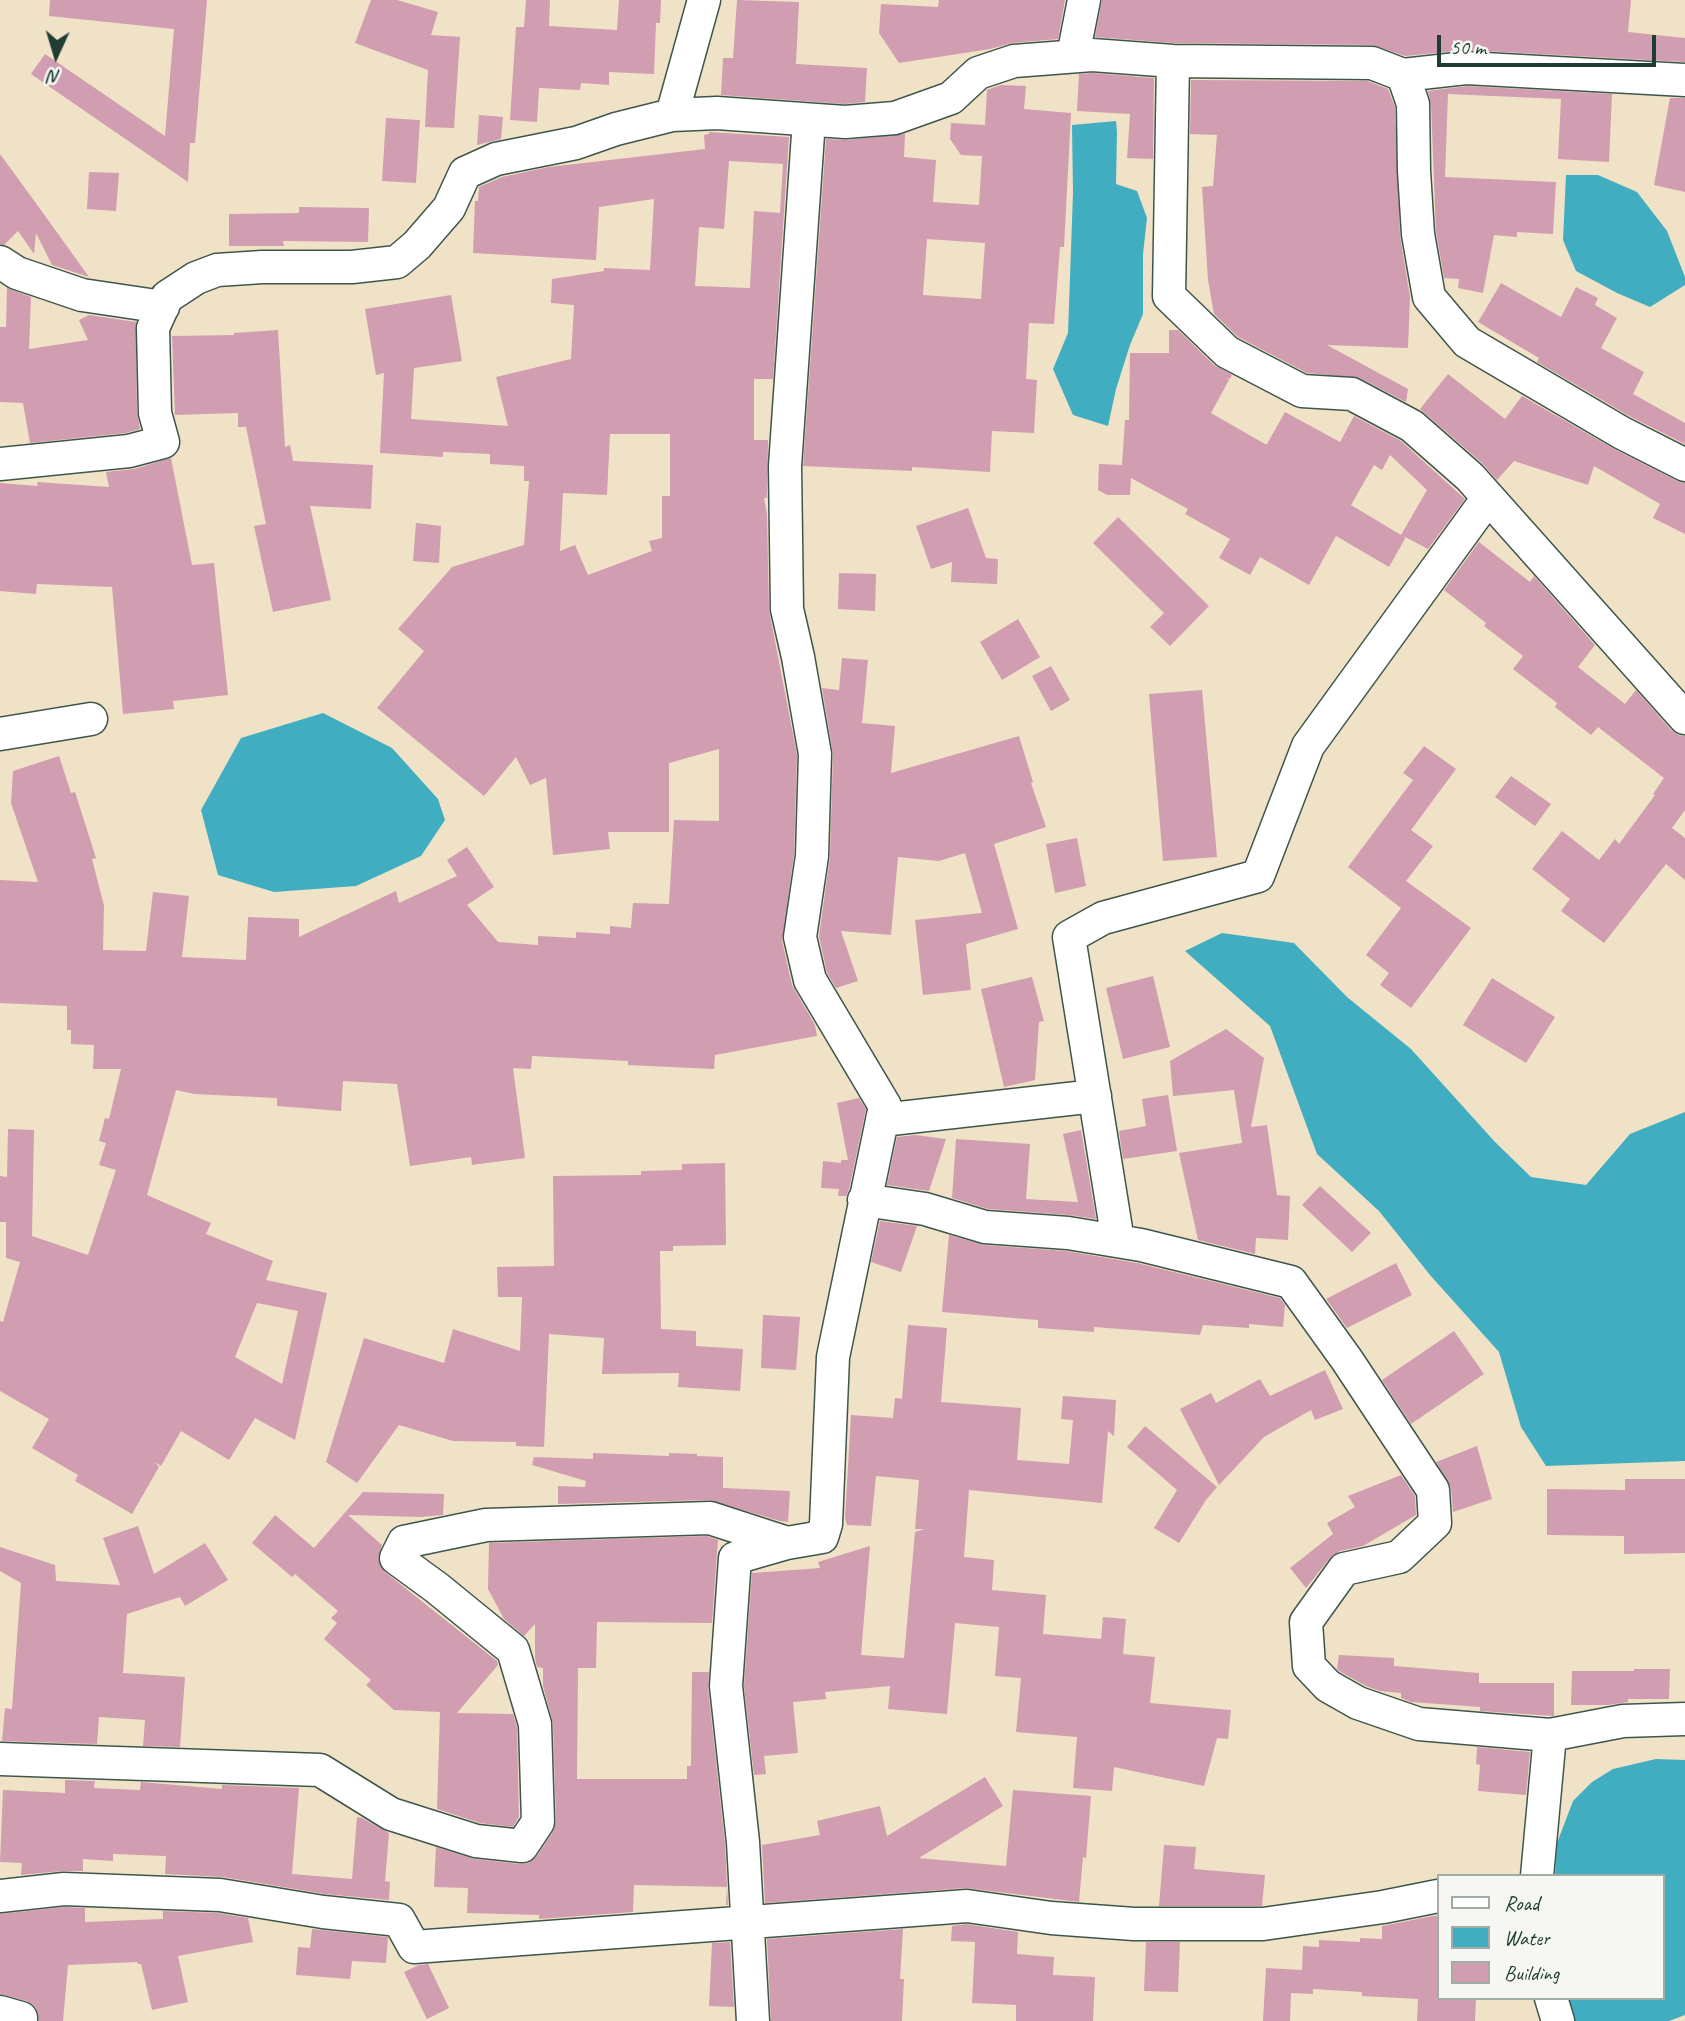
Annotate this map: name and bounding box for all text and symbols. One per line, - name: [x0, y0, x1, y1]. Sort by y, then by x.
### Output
- north arrow: [21, 21, 91, 91]
- scale bar: [1440, 21, 1659, 65]
- text: 50 m: [1450, 34, 1486, 60]
- text: N: [48, 65, 61, 89]
- legend: [1436, 1874, 1664, 2000]
- text: Road: [1504, 1890, 1539, 1916]
- text: Water: [1504, 1925, 1550, 1951]
- text: Building: [1504, 1960, 1559, 1986]

